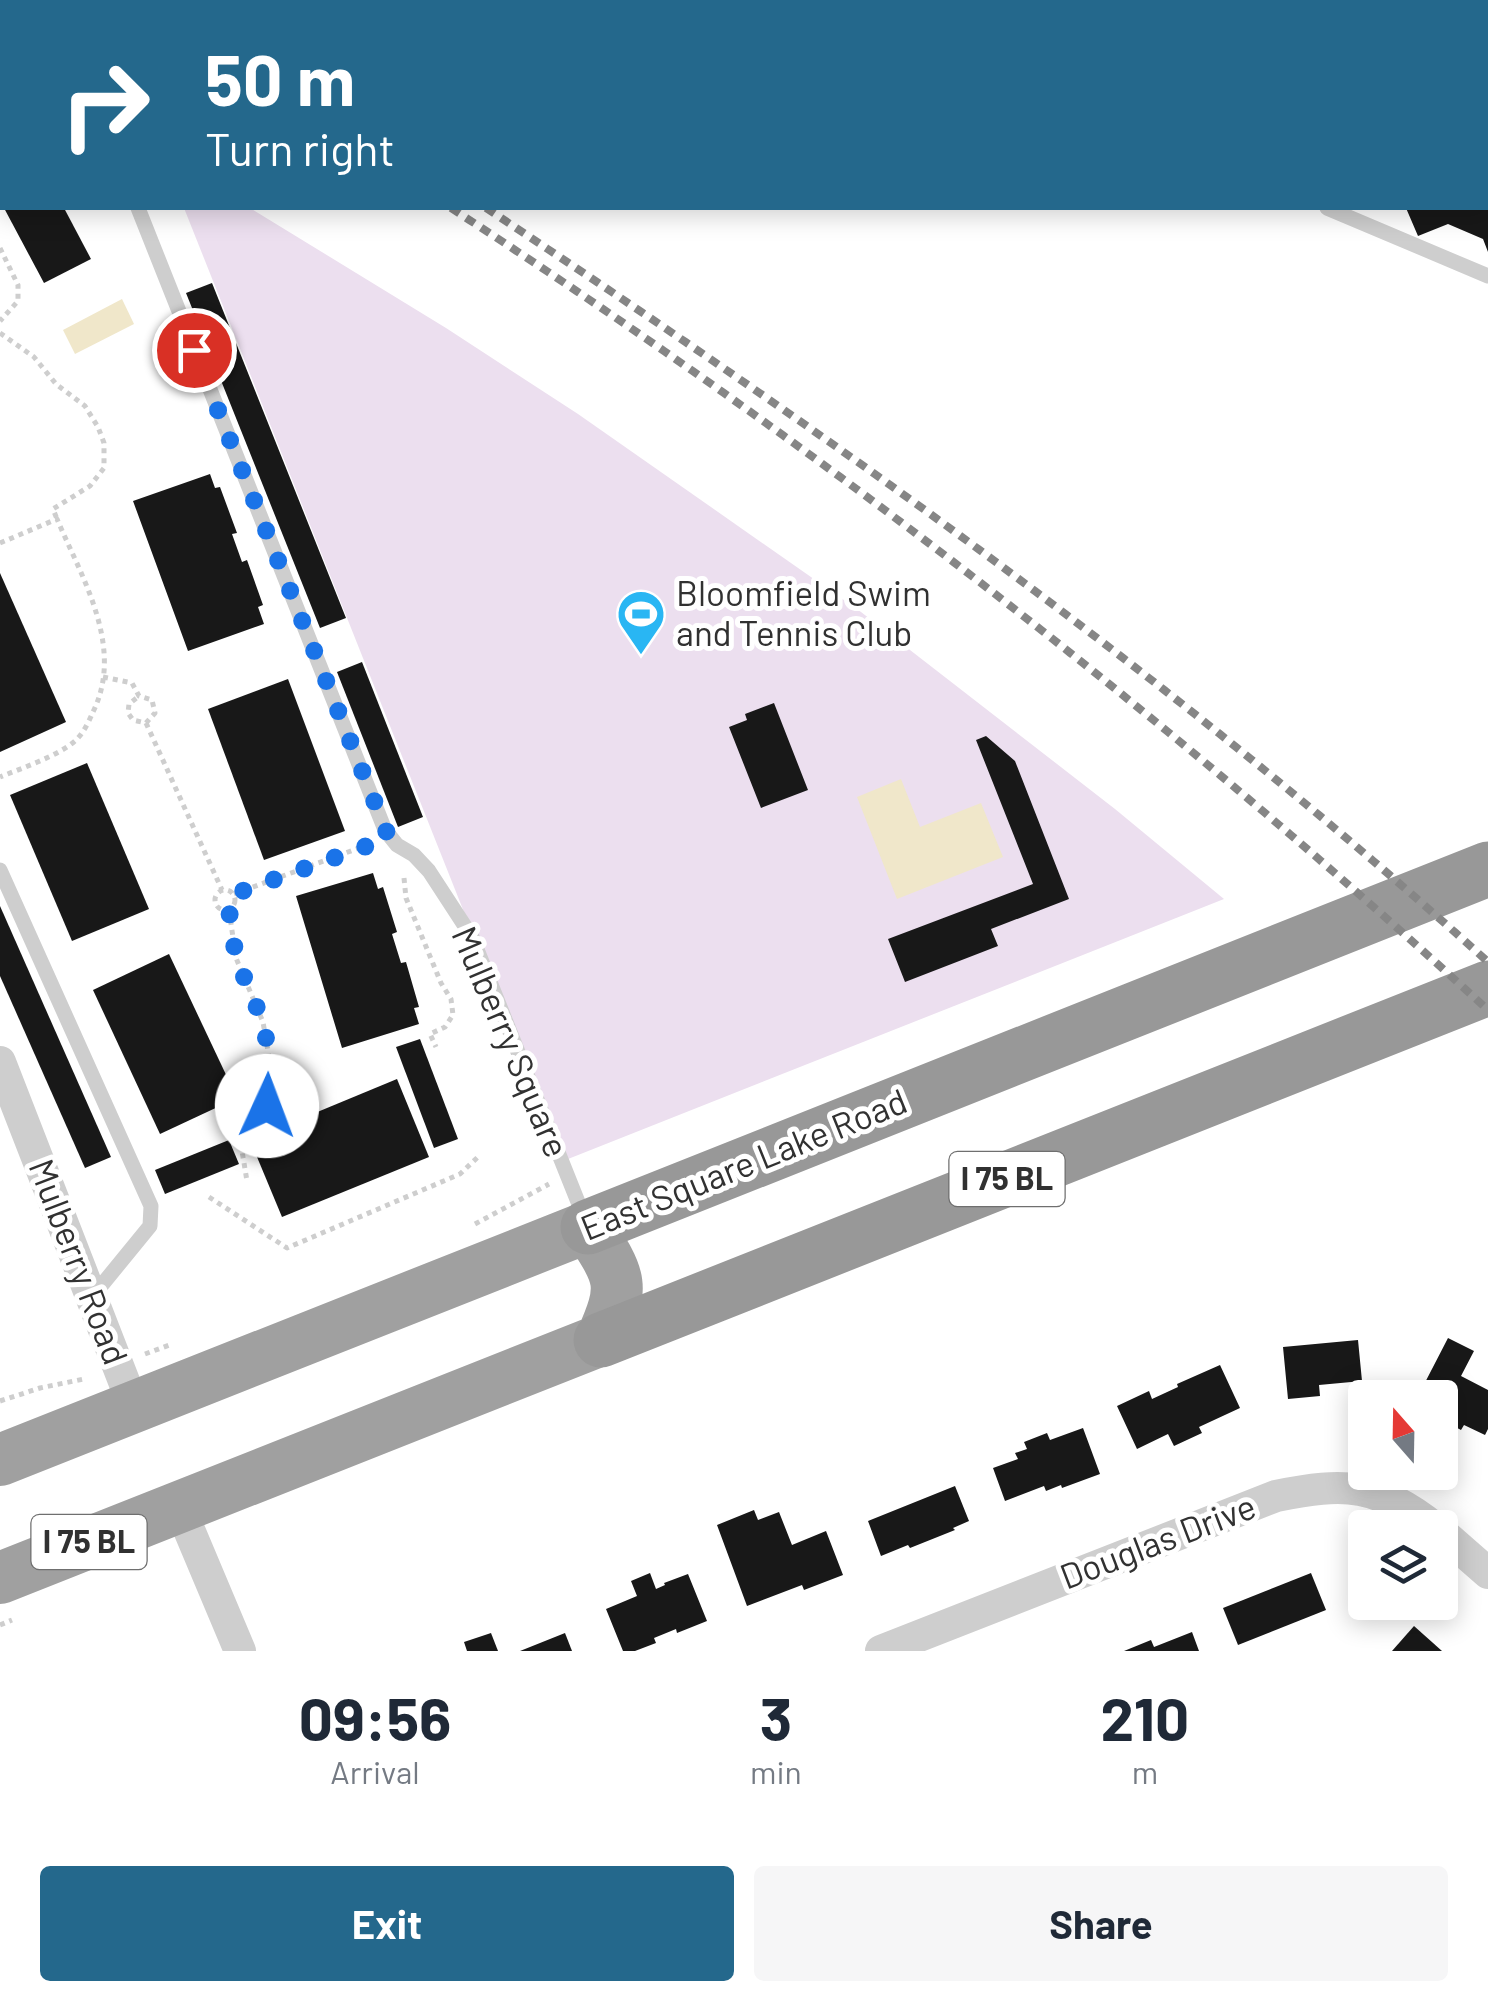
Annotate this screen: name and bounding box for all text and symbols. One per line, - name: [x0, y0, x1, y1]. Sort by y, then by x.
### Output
- text: 50 m: [205, 36, 355, 120]
- icon: right: [40, 40, 170, 170]
- text: Turn right: [205, 121, 395, 175]
- pin: [152, 308, 237, 393]
- icon: arrive: [167, 323, 222, 378]
- place label: Bloomfield Swim and Tennis Club: [676, 571, 931, 653]
- sports icon: Bloomfield Swim and Tennis Club: [615, 588, 667, 656]
- street label: Mulberry Square: [444, 920, 579, 1163]
- position arrow: [215, 1054, 319, 1158]
- street label: East Square Lake Road: [574, 1079, 912, 1248]
- road number: I 75 BL: [950, 1152, 1064, 1206]
- street label: Mulberry Road: [21, 1153, 138, 1370]
- north arrow: [1348, 1380, 1458, 1490]
- map controls: [1348, 1380, 1458, 1620]
- street label: Douglas Drive: [1054, 1484, 1261, 1597]
- button: layers: [1348, 1510, 1458, 1620]
- road number: I 75 BL: [32, 1515, 146, 1569]
- text: 09:56: [299, 1681, 451, 1753]
- text: 3: [760, 1681, 792, 1753]
- text: 210: [1101, 1681, 1189, 1753]
- text: Arrival: [330, 1752, 420, 1790]
- text: min: [750, 1752, 802, 1790]
- text: m: [1132, 1752, 1158, 1790]
- button: Exit: [40, 1866, 734, 1981]
- button: Share: [754, 1866, 1448, 1981]

